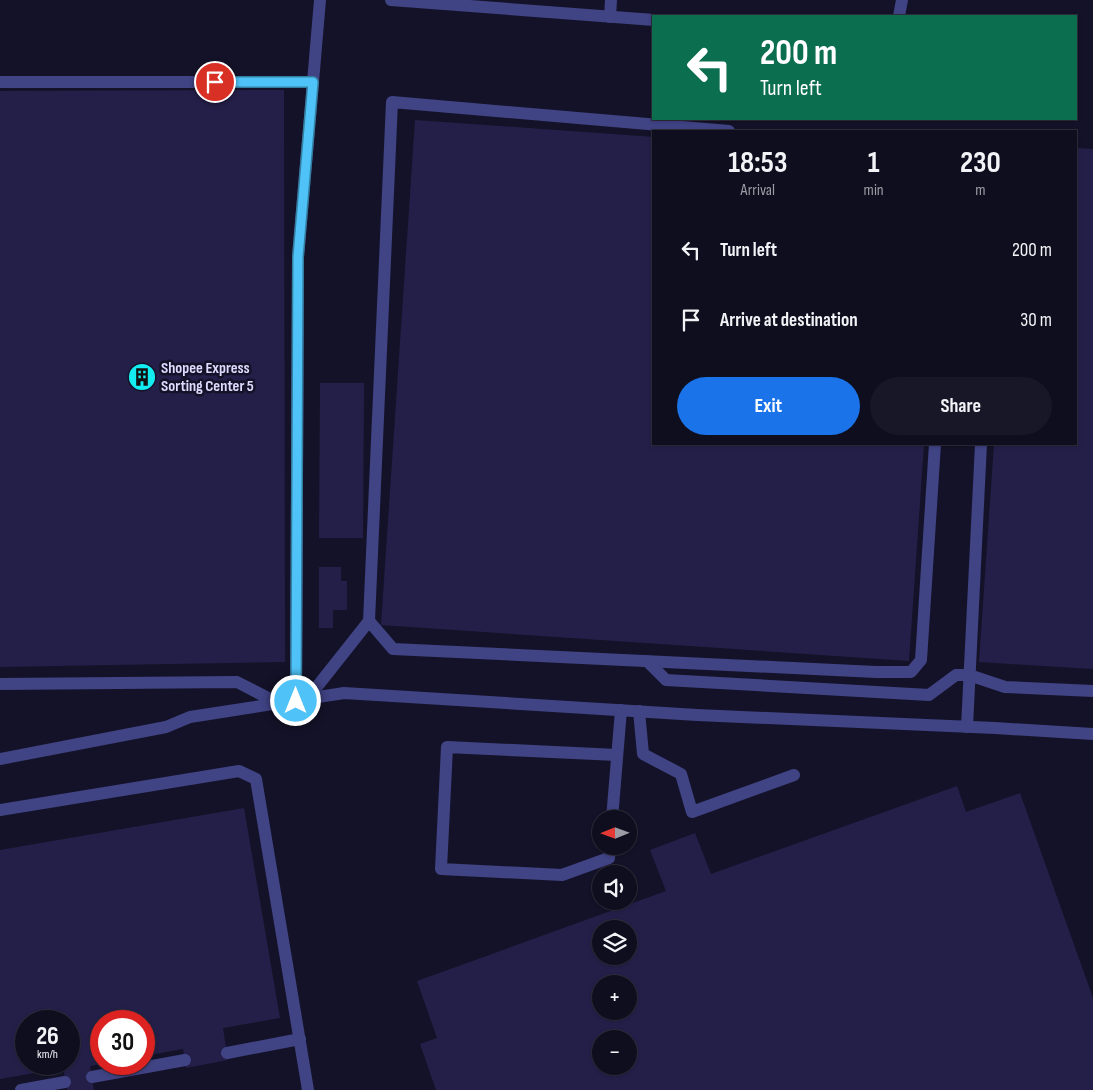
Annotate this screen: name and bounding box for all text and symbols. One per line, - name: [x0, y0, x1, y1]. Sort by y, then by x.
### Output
- text: 200 m: [760, 32, 837, 75]
- icon: left: [677, 35, 742, 100]
- pin: [194, 61, 236, 103]
- icon: arrive: [201, 68, 229, 96]
- text: Turn left: [760, 75, 822, 102]
- text: 18:53: [728, 145, 787, 181]
- text: 1: [868, 145, 880, 181]
- text: 230: [960, 145, 1001, 181]
- text: Arrival: [741, 181, 775, 200]
- text: min: [864, 181, 884, 200]
- text: m: [975, 181, 986, 200]
- icon: left: [677, 236, 705, 264]
- text: Turn left: [720, 239, 777, 262]
- text: 200 m: [1012, 239, 1052, 262]
- icon: arrive: [677, 306, 705, 334]
- text: Arrive at destination: [720, 309, 858, 332]
- text: 30 m: [1020, 309, 1052, 332]
- place label: Shopee Express Sorting Center 5: [161, 359, 254, 396]
- building icon: Shopee Express Sorting Center 5: [127, 362, 157, 392]
- button: Exit: [677, 377, 860, 435]
- button: Share: [870, 377, 1052, 435]
- position arrow: [269, 674, 321, 726]
- north arrow: [592, 810, 638, 855]
- map controls: [592, 810, 637, 1075]
- button: sound: [592, 865, 637, 910]
- button: layers: [592, 920, 637, 965]
- button: +: [592, 975, 637, 1020]
- speed limit sign: 30: [90, 1010, 155, 1075]
- text: 26: [36, 1021, 59, 1052]
- button: −: [592, 1030, 637, 1075]
- text: km/h: [37, 1047, 58, 1062]

